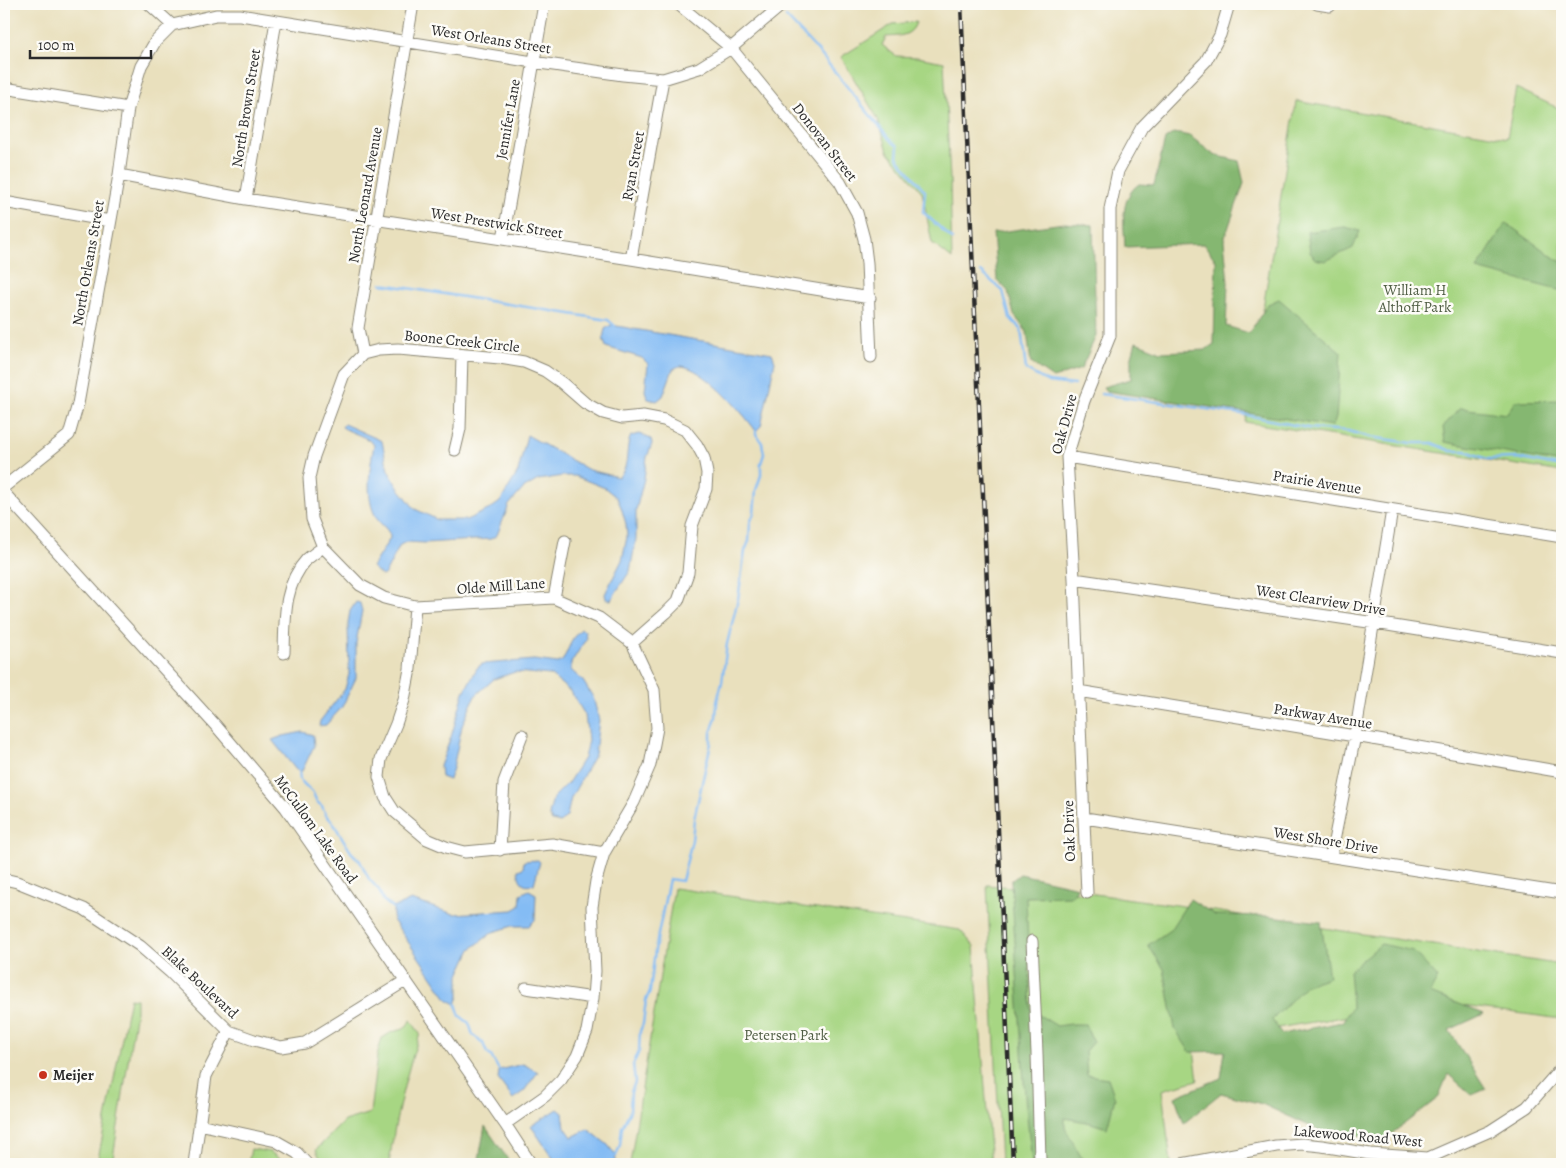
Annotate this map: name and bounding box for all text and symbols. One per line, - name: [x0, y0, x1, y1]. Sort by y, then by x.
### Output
- street label: West Orleans Street: [429, 19, 552, 58]
- scale bar: [30, 28, 151, 60]
- text: 100 m: [38, 35, 75, 55]
- street label: North Brown Street: [227, 47, 265, 169]
- street label: Jennifer Lane: [491, 77, 525, 161]
- street label: Donovan Street: [788, 98, 862, 186]
- street label: North Leonard Avenue: [343, 125, 387, 265]
- street label: Ryan Street: [617, 130, 649, 202]
- street label: North Orleans Street: [67, 199, 109, 327]
- street label: West Prestwick Street: [429, 203, 564, 243]
- park label: William H Althoff Park: [1377, 280, 1452, 317]
- street label: Boone Creek Circle: [403, 325, 521, 357]
- street label: Oak Drive: [1046, 391, 1082, 456]
- street label: Prairie Avenue: [1271, 465, 1363, 499]
- street label: Olde Mill Lane: [456, 573, 546, 599]
- street label: West Clearview Drive: [1254, 580, 1388, 620]
- street label: Parkway Avenue: [1272, 698, 1374, 734]
- street label: McCullom Lake Road: [270, 771, 363, 888]
- street label: Oak Drive: [1058, 800, 1080, 862]
- street label: West Shore Drive: [1271, 822, 1380, 858]
- street label: Blake Boulevard: [157, 941, 243, 1023]
- park label: Petersen Park: [744, 1025, 828, 1045]
- place label: Meijer: [53, 1065, 94, 1085]
- marker: Meijer: [37, 1069, 49, 1081]
- street label: Lakewood Road West: [1293, 1120, 1423, 1152]

